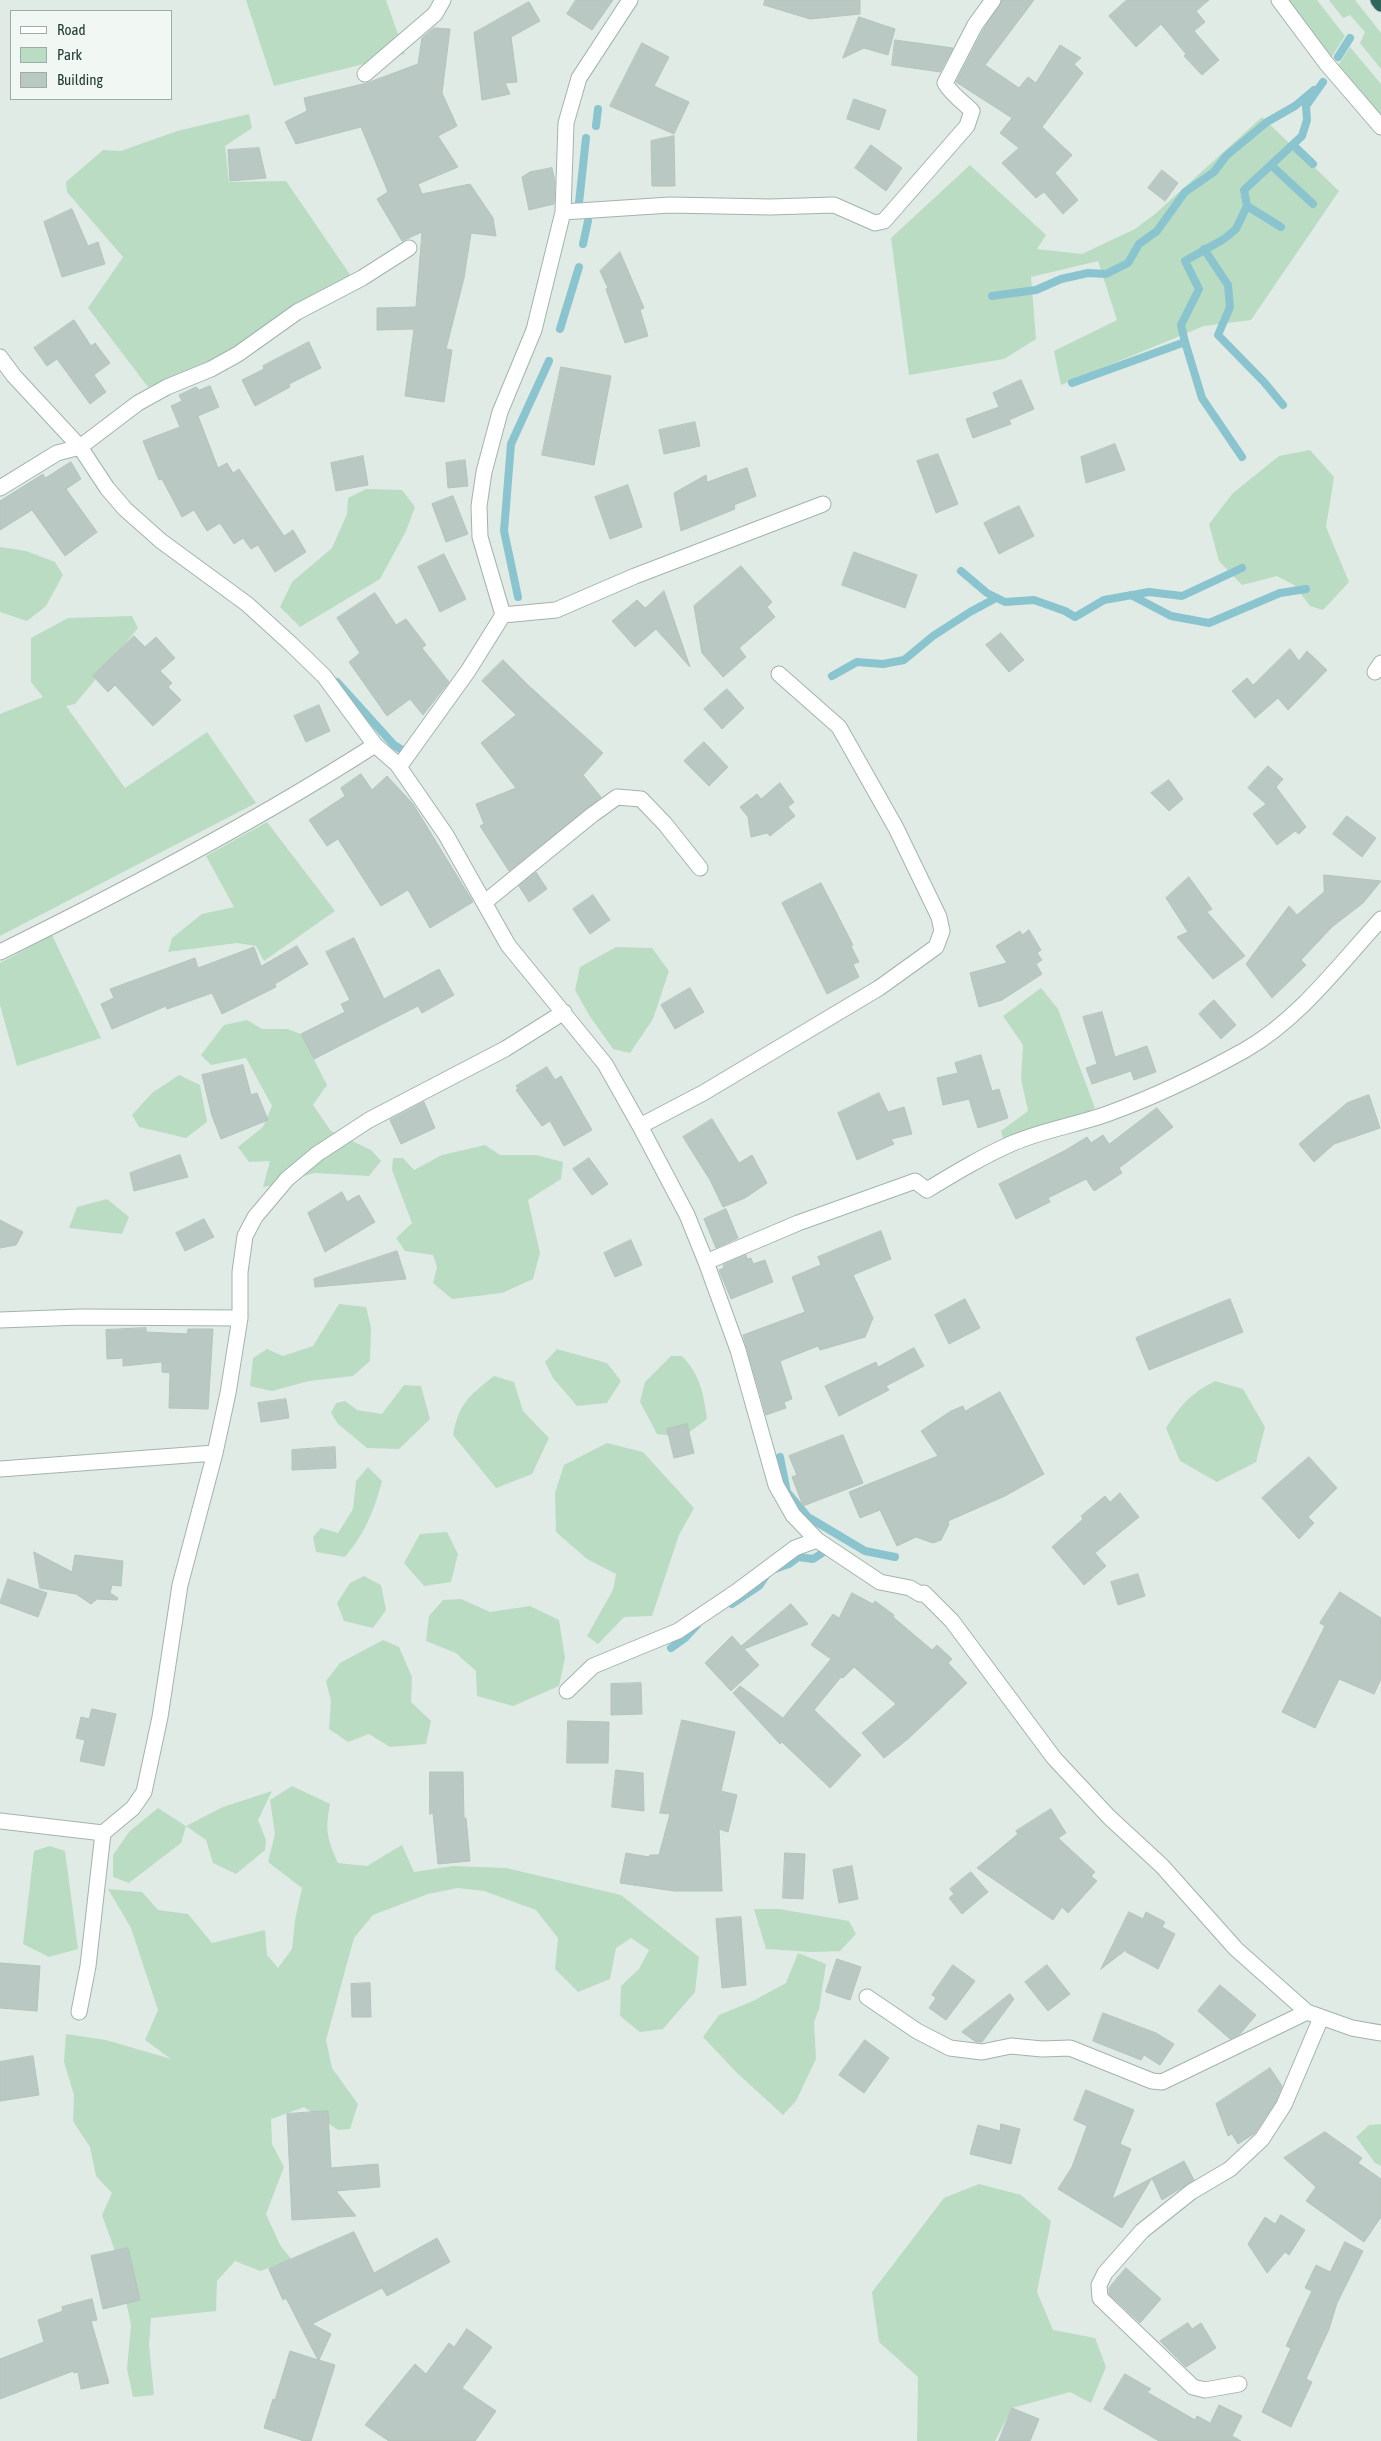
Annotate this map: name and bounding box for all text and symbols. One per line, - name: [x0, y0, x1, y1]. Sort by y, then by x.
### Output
- legend: [10, 10, 172, 100]
- text: Road: [57, 21, 86, 38]
- text: Park: [57, 46, 82, 63]
- text: Building: [57, 71, 103, 88]

